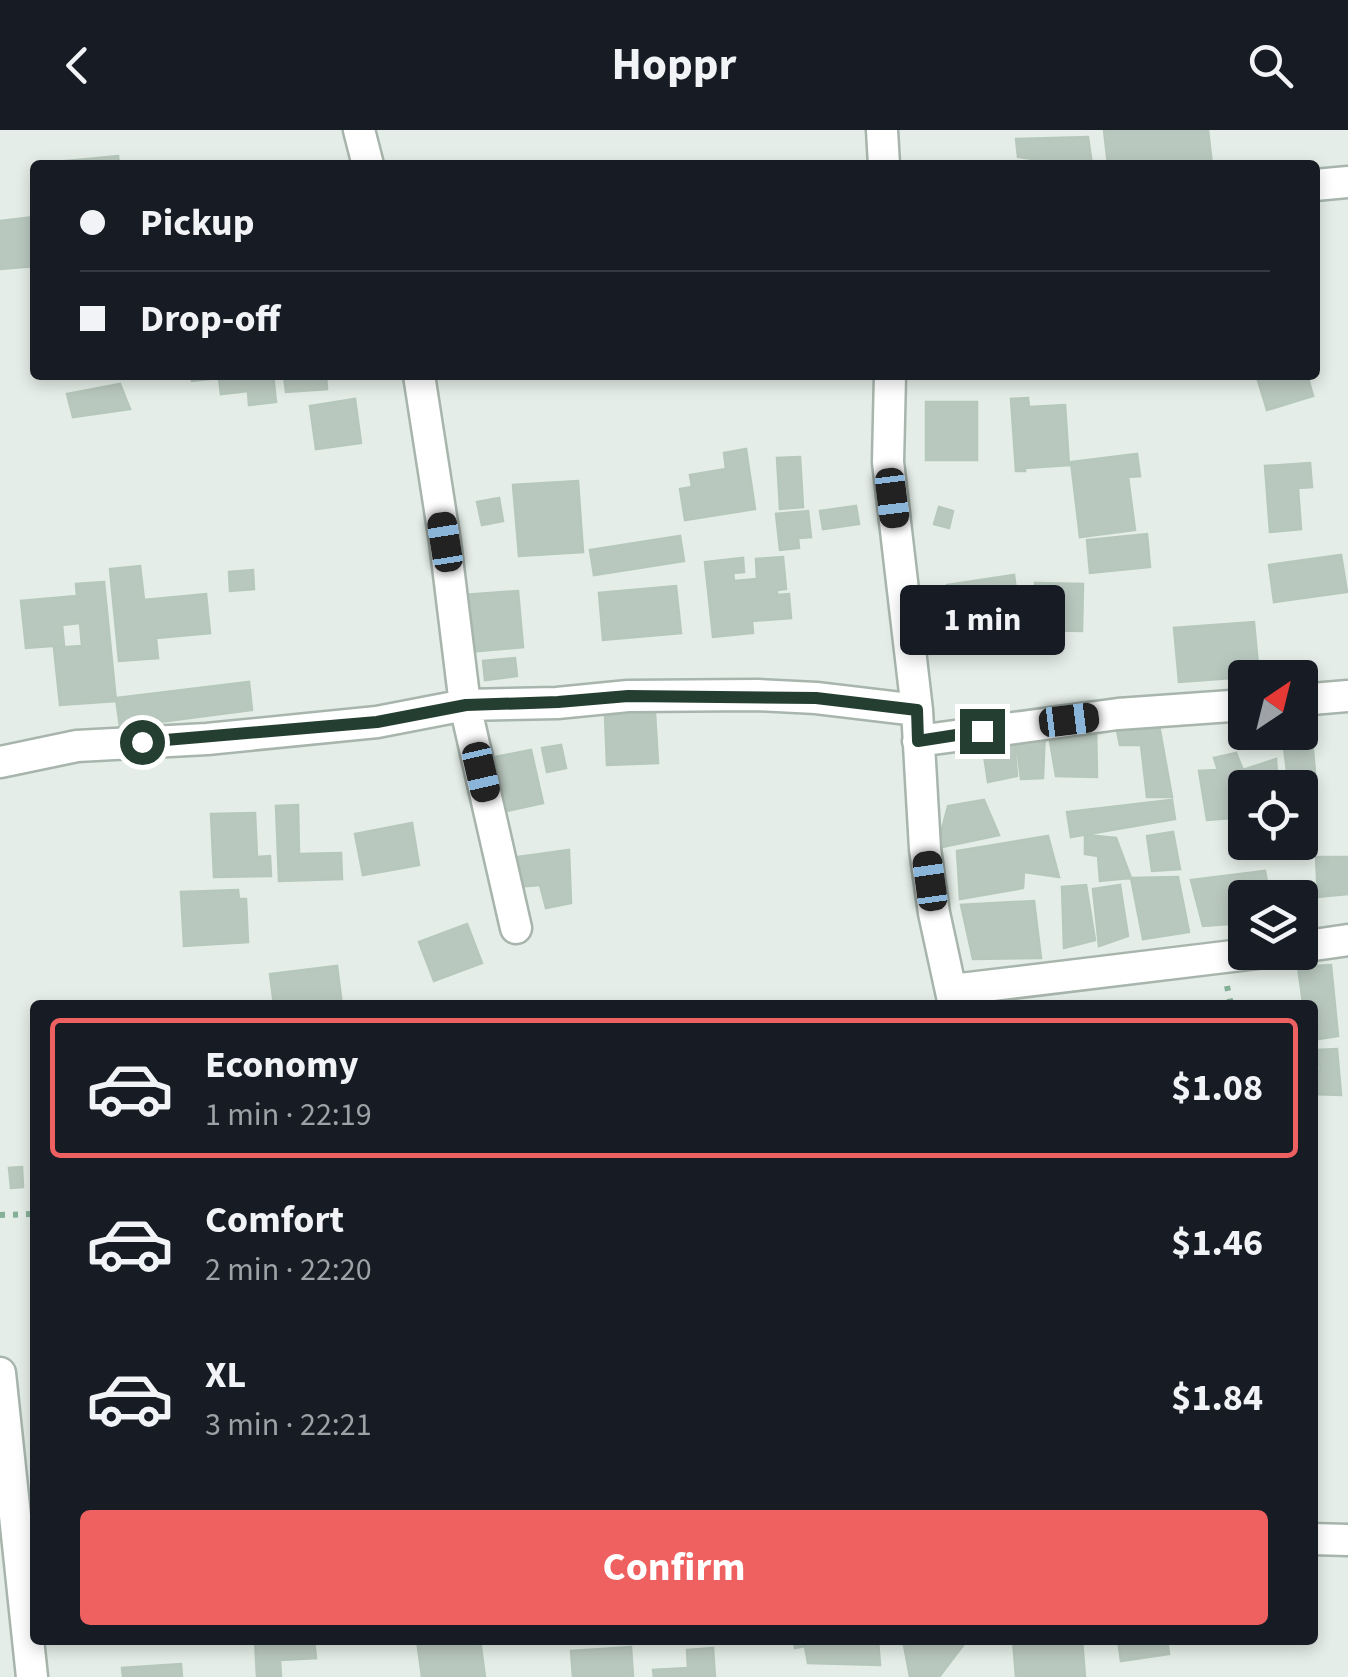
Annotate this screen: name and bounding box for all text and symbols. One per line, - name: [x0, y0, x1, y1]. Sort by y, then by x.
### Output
- text: Hoppr: [612, 33, 736, 97]
- icon: back: [50, 38, 105, 93]
- icon: search: [1243, 38, 1298, 93]
- text: Pickup: [140, 196, 254, 250]
- text: Drop-off: [140, 292, 280, 346]
- car: [873, 466, 911, 530]
- car: [425, 510, 465, 574]
- callout: 1 min: [900, 586, 1064, 656]
- text: 1 min: [944, 597, 1021, 643]
- north arrow: [1228, 660, 1318, 750]
- map controls: [1228, 660, 1318, 970]
- car: [1037, 701, 1101, 739]
- route end: [960, 709, 1005, 754]
- route start: [120, 720, 165, 765]
- car: [460, 739, 502, 805]
- button: locate: [1228, 770, 1318, 860]
- car: [911, 849, 949, 913]
- button: layers: [1228, 880, 1318, 970]
- text: Economy: [205, 1038, 358, 1092]
- icon: car: [85, 1043, 175, 1133]
- text: $1.08: [1171, 1061, 1263, 1115]
- text: 1 min · 22:19: [205, 1092, 372, 1138]
- text: Comfort: [205, 1193, 344, 1247]
- icon: car: [85, 1198, 175, 1288]
- text: $1.46: [1171, 1216, 1263, 1270]
- text: 2 min · 22:20: [205, 1247, 372, 1293]
- text: XL: [205, 1348, 246, 1402]
- icon: car: [85, 1353, 175, 1443]
- text: $1.84: [1171, 1371, 1263, 1425]
- text: 3 min · 22:21: [205, 1402, 372, 1448]
- button: Confirm: [80, 1510, 1268, 1625]

